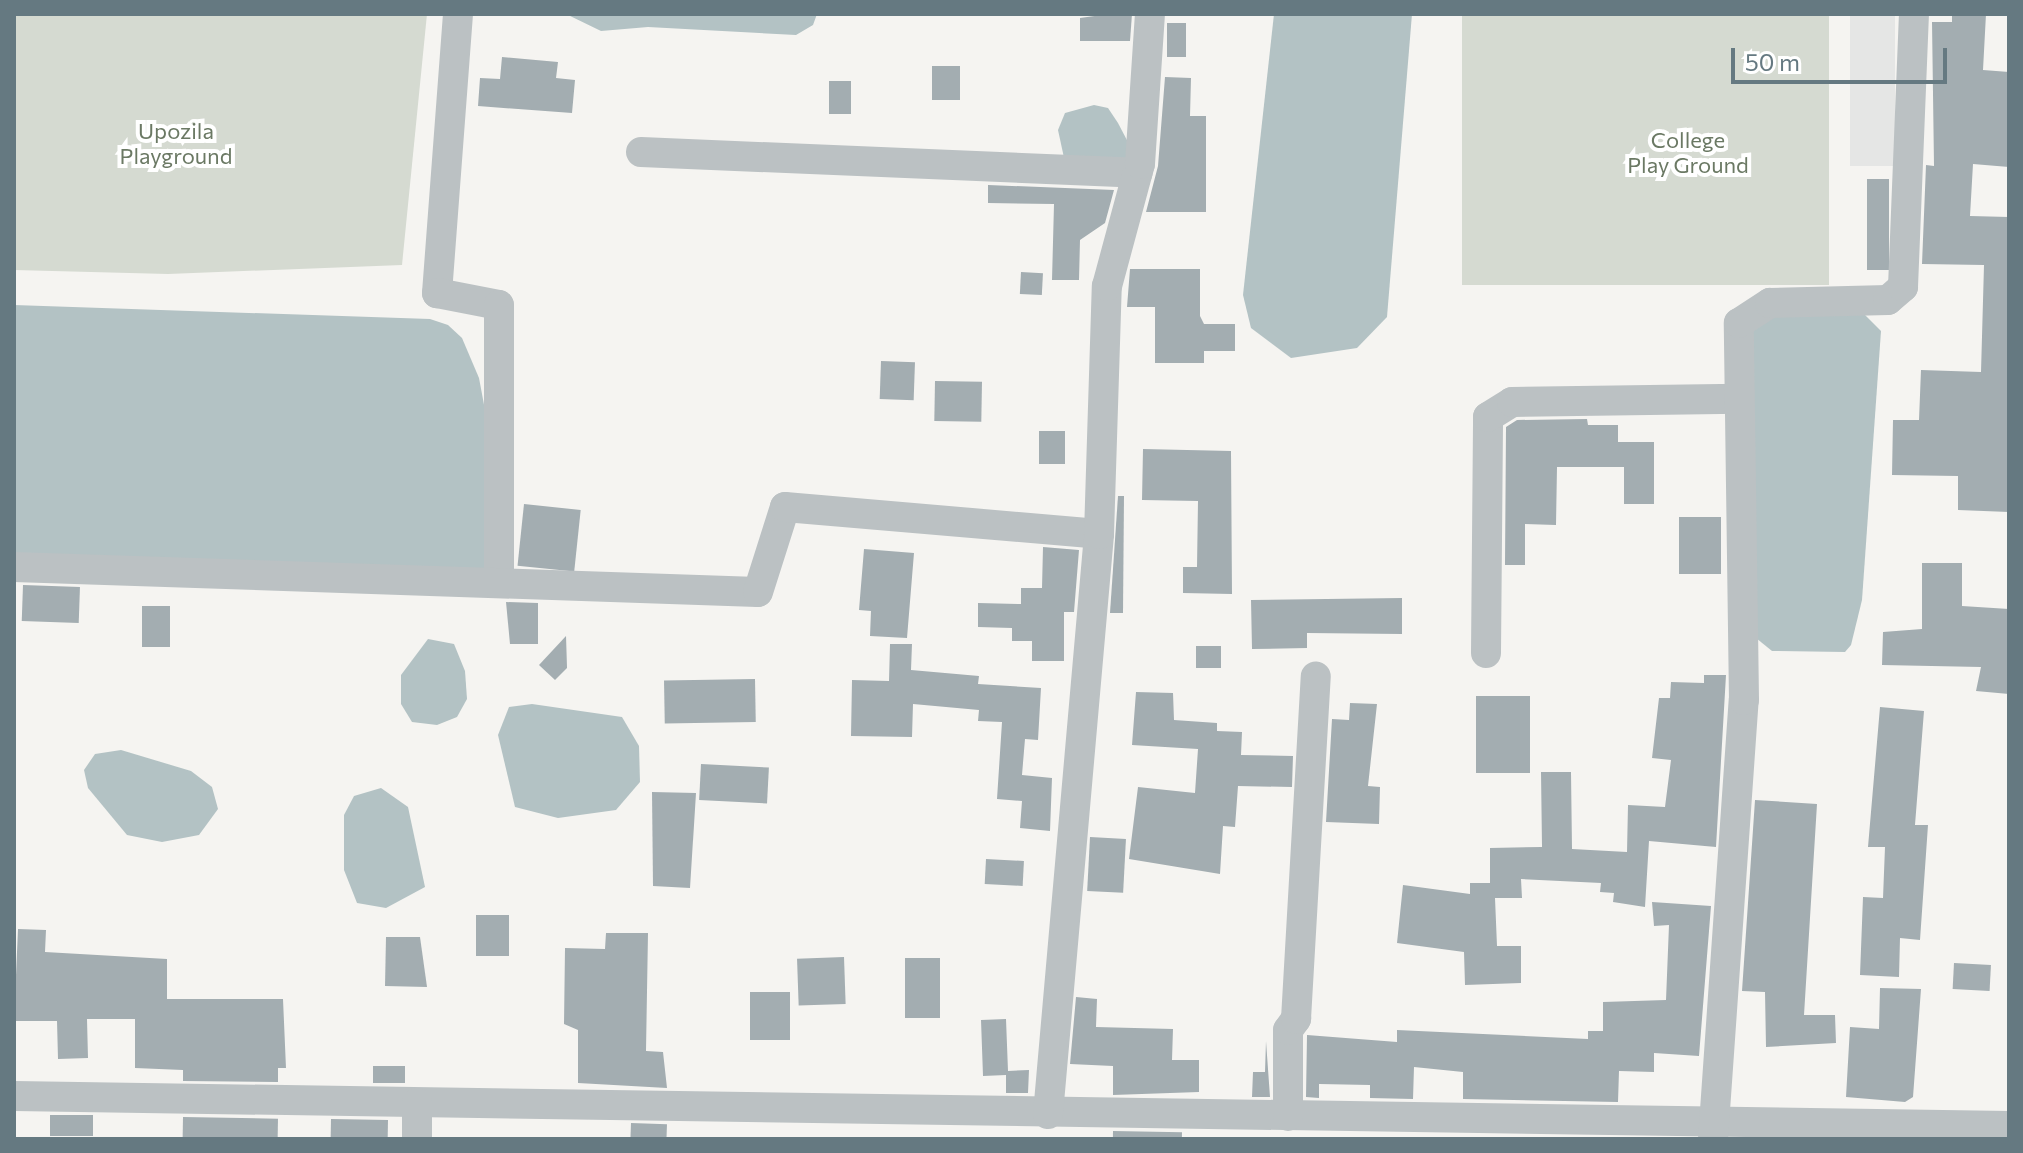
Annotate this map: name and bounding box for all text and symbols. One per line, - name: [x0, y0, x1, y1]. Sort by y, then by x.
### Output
- scale bar: [1735, 32, 1951, 82]
- text: 50 m: [1745, 47, 1800, 76]
- park label: Upozila Playground: [120, 117, 232, 168]
- park label: College Play Ground: [1627, 126, 1749, 178]

